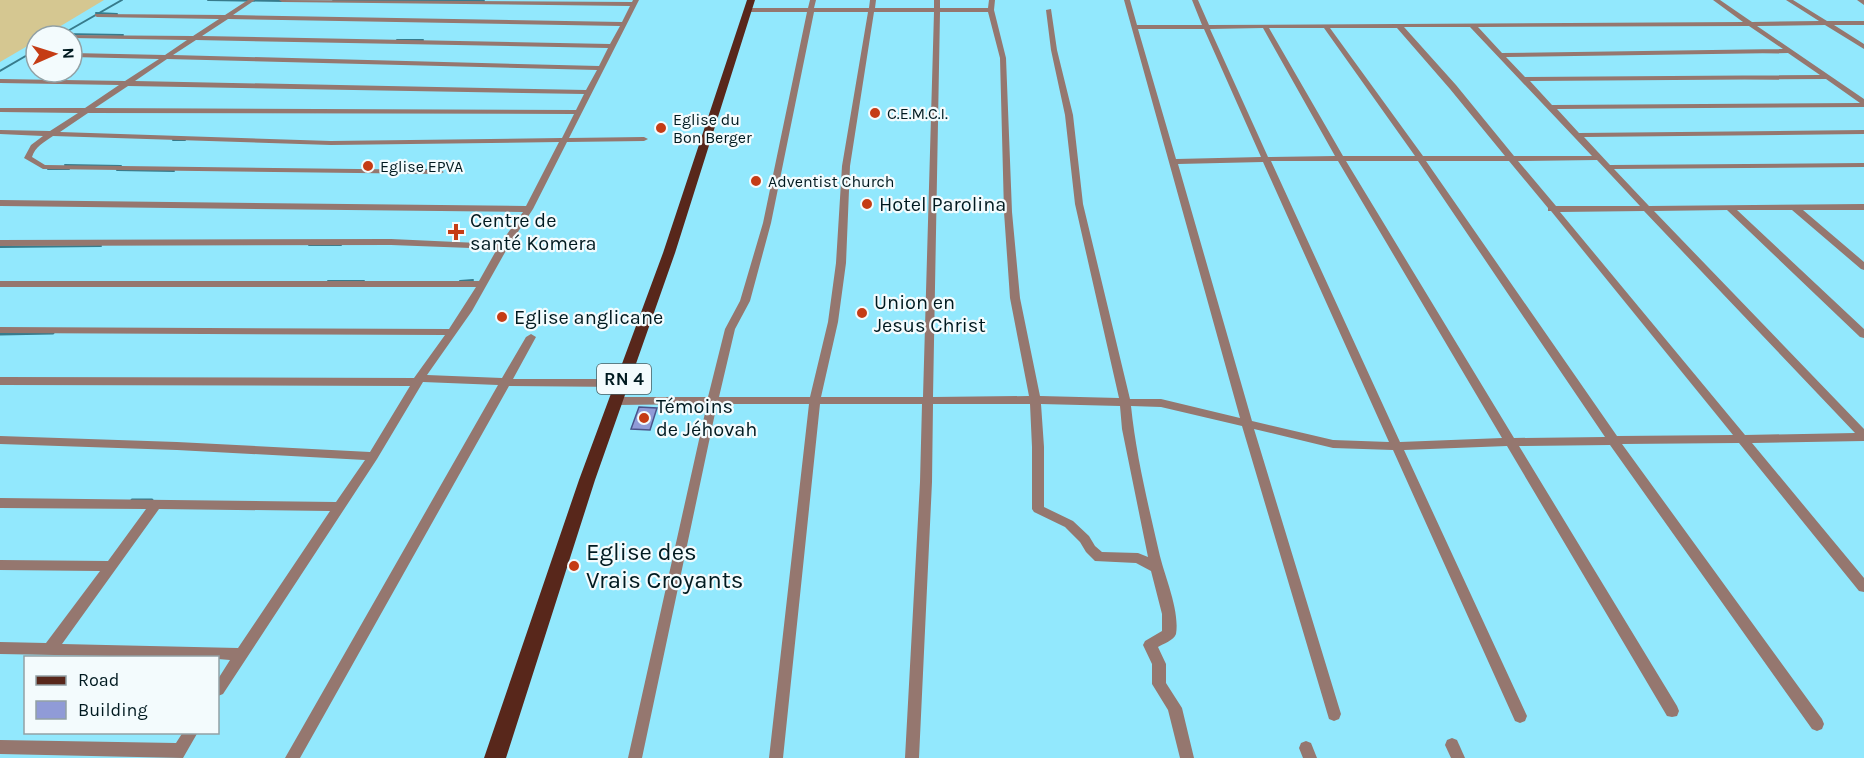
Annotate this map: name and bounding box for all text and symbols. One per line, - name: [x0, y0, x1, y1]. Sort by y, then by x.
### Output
- north arrow: [24, 24, 84, 84]
- text: N: [59, 47, 78, 59]
- place label: C.E.M.C.I.: [887, 104, 948, 123]
- marker: C.E.M.C.I.: [868, 106, 882, 120]
- place label: Eglise du Bon Berger: [673, 110, 752, 147]
- marker: Eglise du Bon Berger: [654, 121, 668, 135]
- place label: Eglise EPVA: [380, 157, 463, 176]
- marker: Eglise EPVA: [361, 159, 375, 173]
- place label: Adventist Church: [768, 172, 894, 191]
- marker: Adventist Church: [749, 174, 763, 188]
- place label: Hotel Parolina: [879, 193, 1006, 216]
- marker: Hotel Parolina: [860, 197, 874, 211]
- place label: Centre de santé Komera: [470, 209, 596, 255]
- marker: Centre de santé Komera: [447, 223, 465, 241]
- place label: Union en Jesus Christ: [874, 291, 986, 337]
- place label: Eglise anglicane: [514, 306, 663, 329]
- marker: Union en Jesus Christ: [855, 306, 869, 320]
- marker: Eglise anglicane: [495, 310, 509, 324]
- road number: RN 4: [597, 364, 651, 394]
- place label: Témoins de Jéhovah: [656, 395, 757, 441]
- marker: Témoins de Jéhovah: [637, 411, 651, 425]
- place label: Eglise des Vrais Croyants: [586, 538, 743, 594]
- marker: Eglise des Vrais Croyants: [567, 559, 581, 573]
- legend: [24, 656, 219, 734]
- text: Road: [78, 669, 119, 691]
- text: Building: [78, 699, 148, 721]

